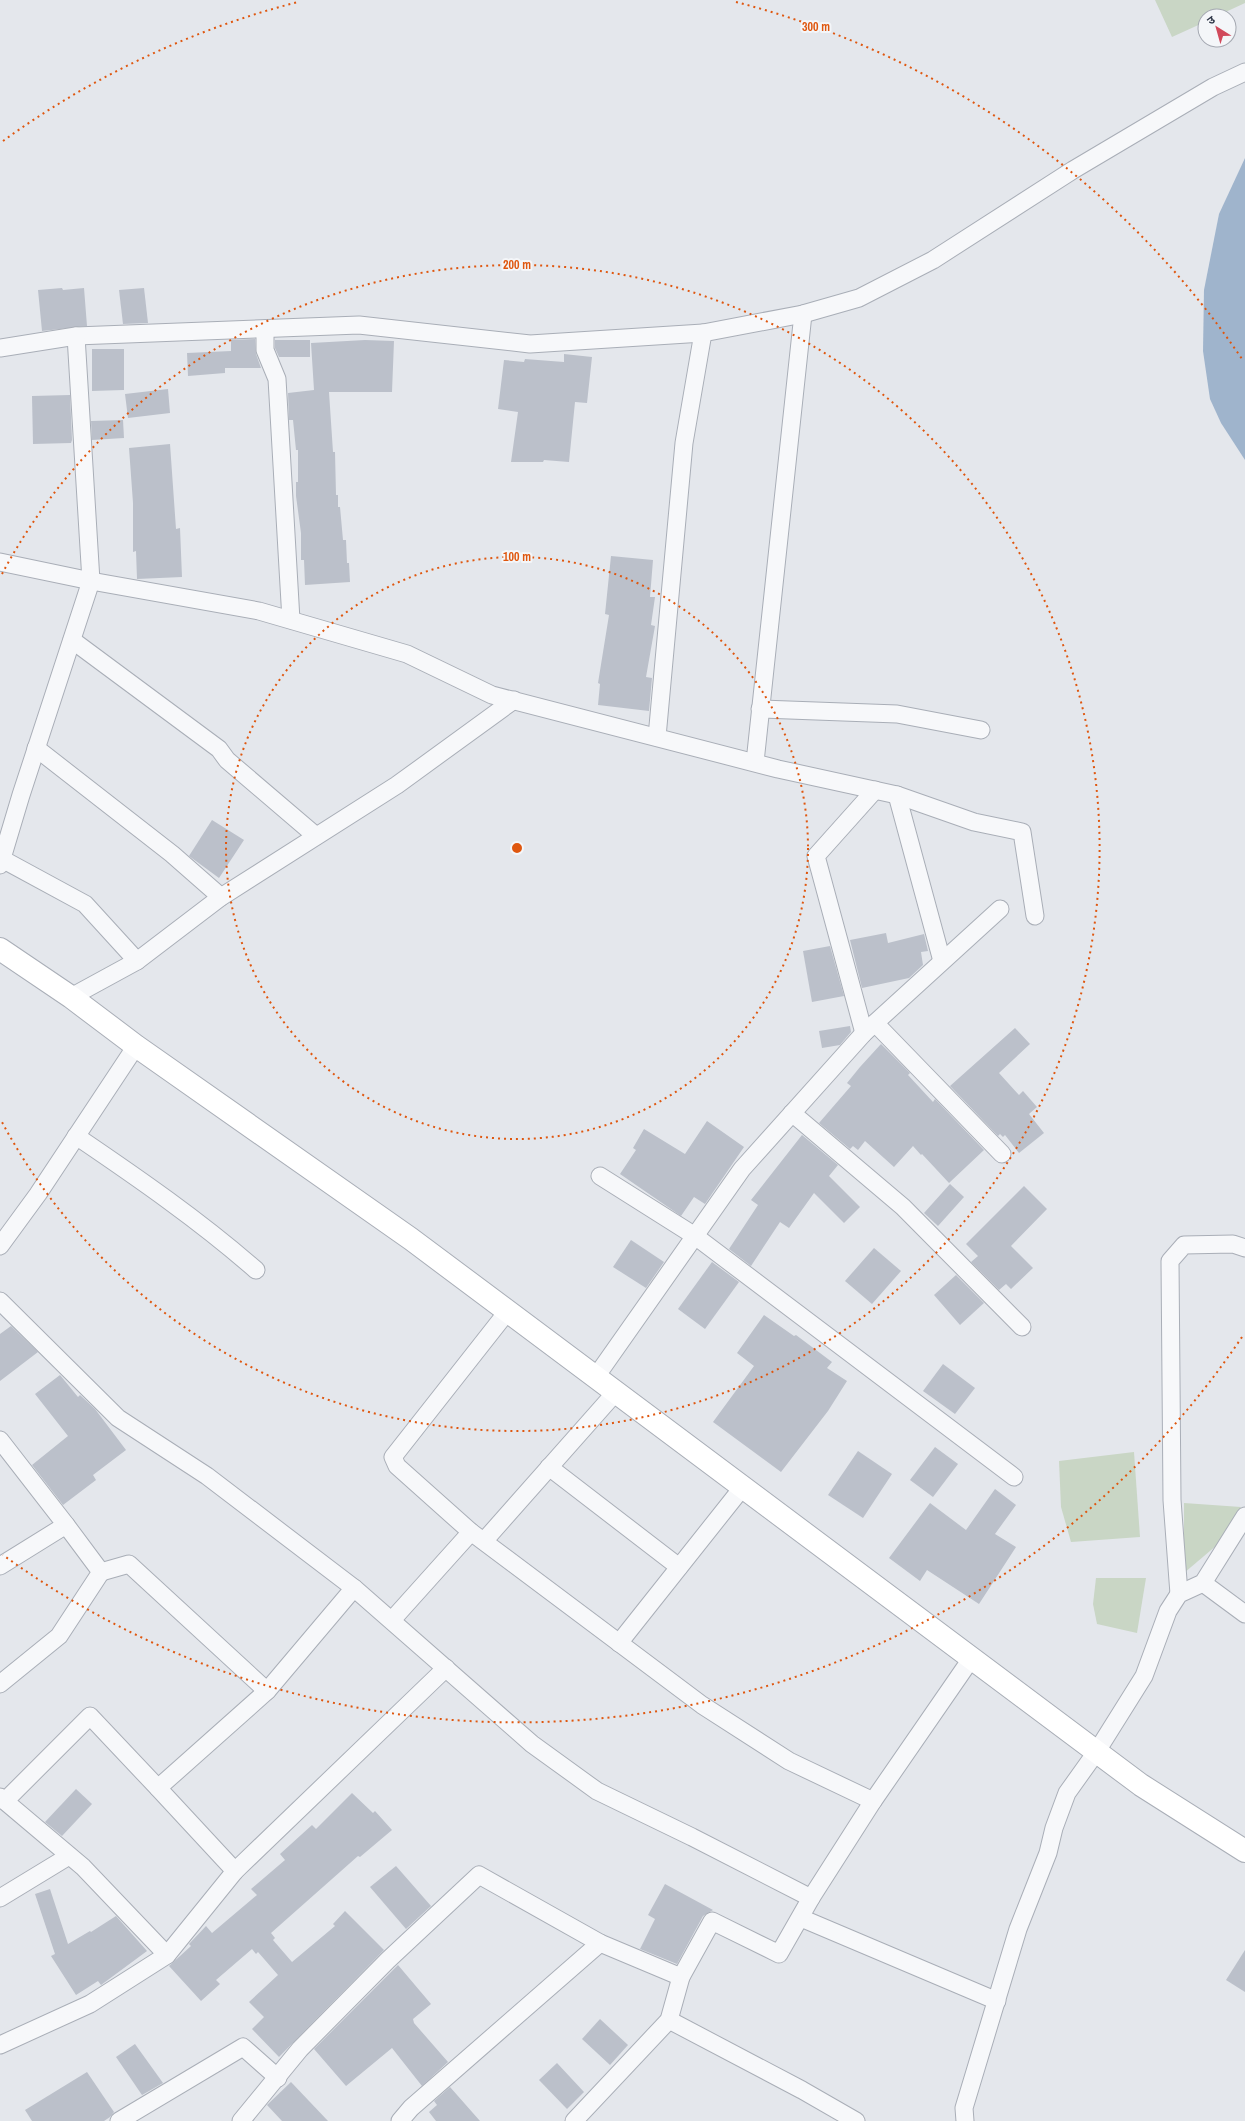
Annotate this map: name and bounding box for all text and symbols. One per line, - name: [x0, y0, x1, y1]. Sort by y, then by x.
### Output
- north arrow: [1197, 8, 1237, 48]
- text: उ: [1204, 12, 1218, 28]
- text: 300 m: [802, 19, 830, 35]
- text: 200 m: [503, 257, 531, 273]
- text: 100 m: [503, 549, 531, 565]
- centre of rings: [510, 841, 524, 855]

